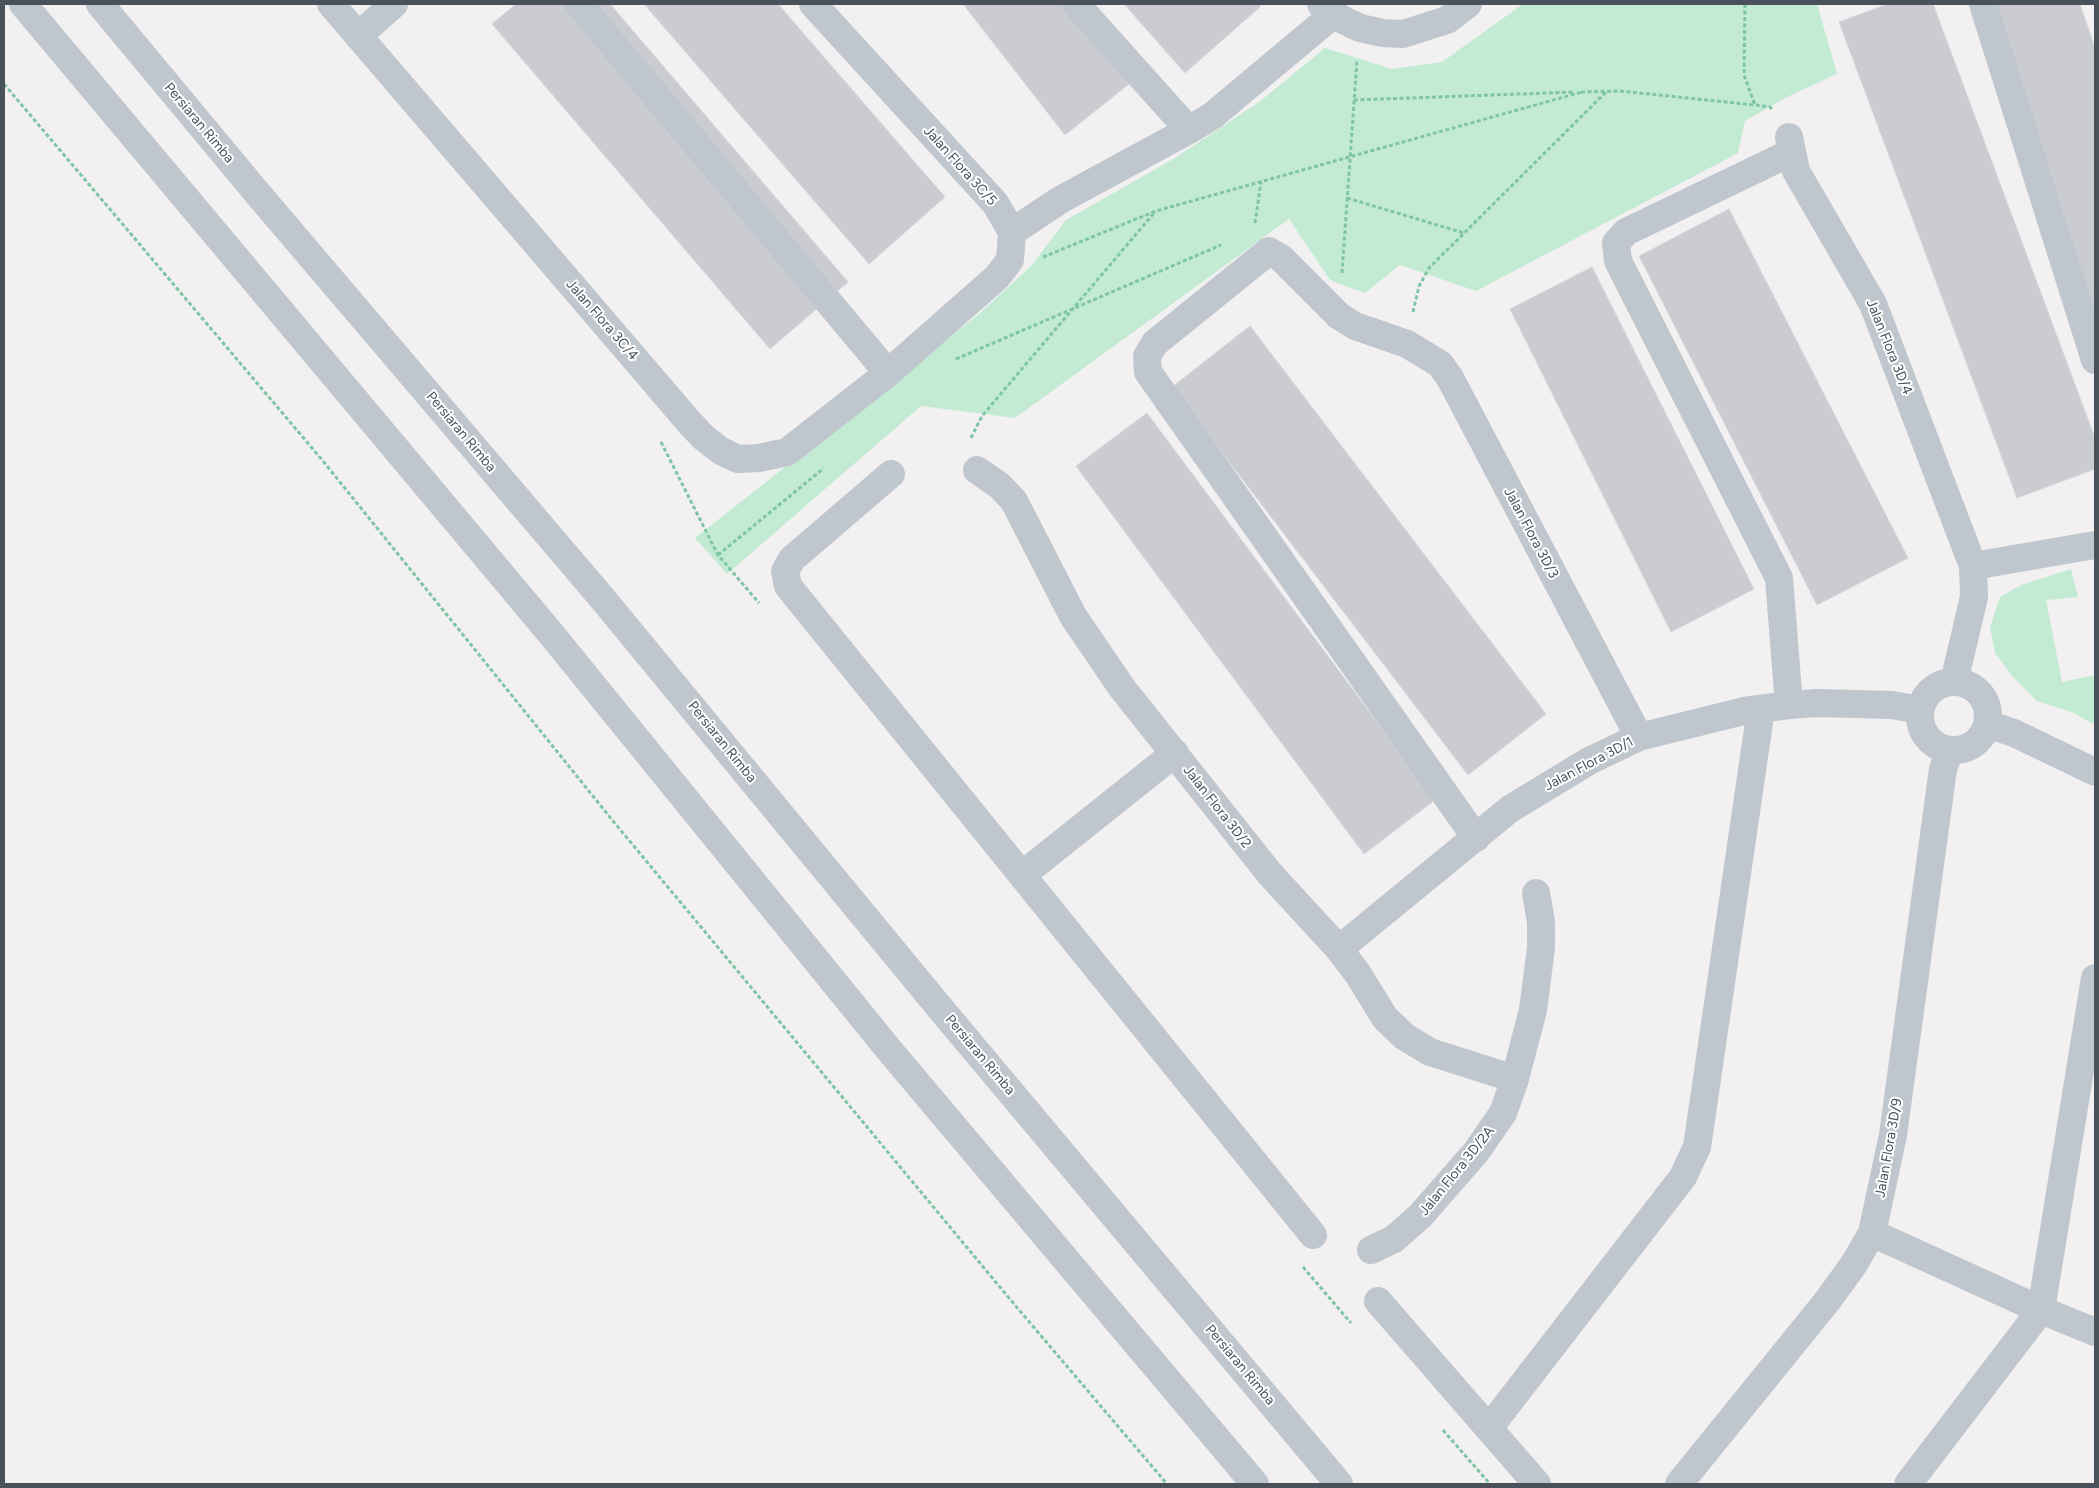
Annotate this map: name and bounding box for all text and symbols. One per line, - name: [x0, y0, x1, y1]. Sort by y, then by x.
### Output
- street label: Persiaran Rimba: [161, 79, 237, 167]
- street label: Jalan Flora 3C/5: [920, 123, 1000, 209]
- street label: Jalan Flora 3C/4: [562, 276, 642, 364]
- street label: Jalan Flora 3D/4: [1862, 297, 1916, 397]
- street label: Persiaran Rimba: [423, 388, 499, 476]
- street label: Jalan Flora 3D/3: [1500, 485, 1562, 581]
- street label: Persiaran Rimba: [684, 698, 760, 786]
- street label: Jalan Flora 3D/1: [1542, 733, 1636, 795]
- street label: Jalan Flora 3D/2: [1179, 762, 1255, 852]
- street label: Persiaran Rimba: [942, 1011, 1018, 1099]
- street label: Jalan Flora 3D/9: [1872, 1097, 1906, 1199]
- street label: Jalan Flora 3D/2A: [1416, 1123, 1498, 1219]
- street label: Persiaran Rimba: [1202, 1321, 1278, 1409]

